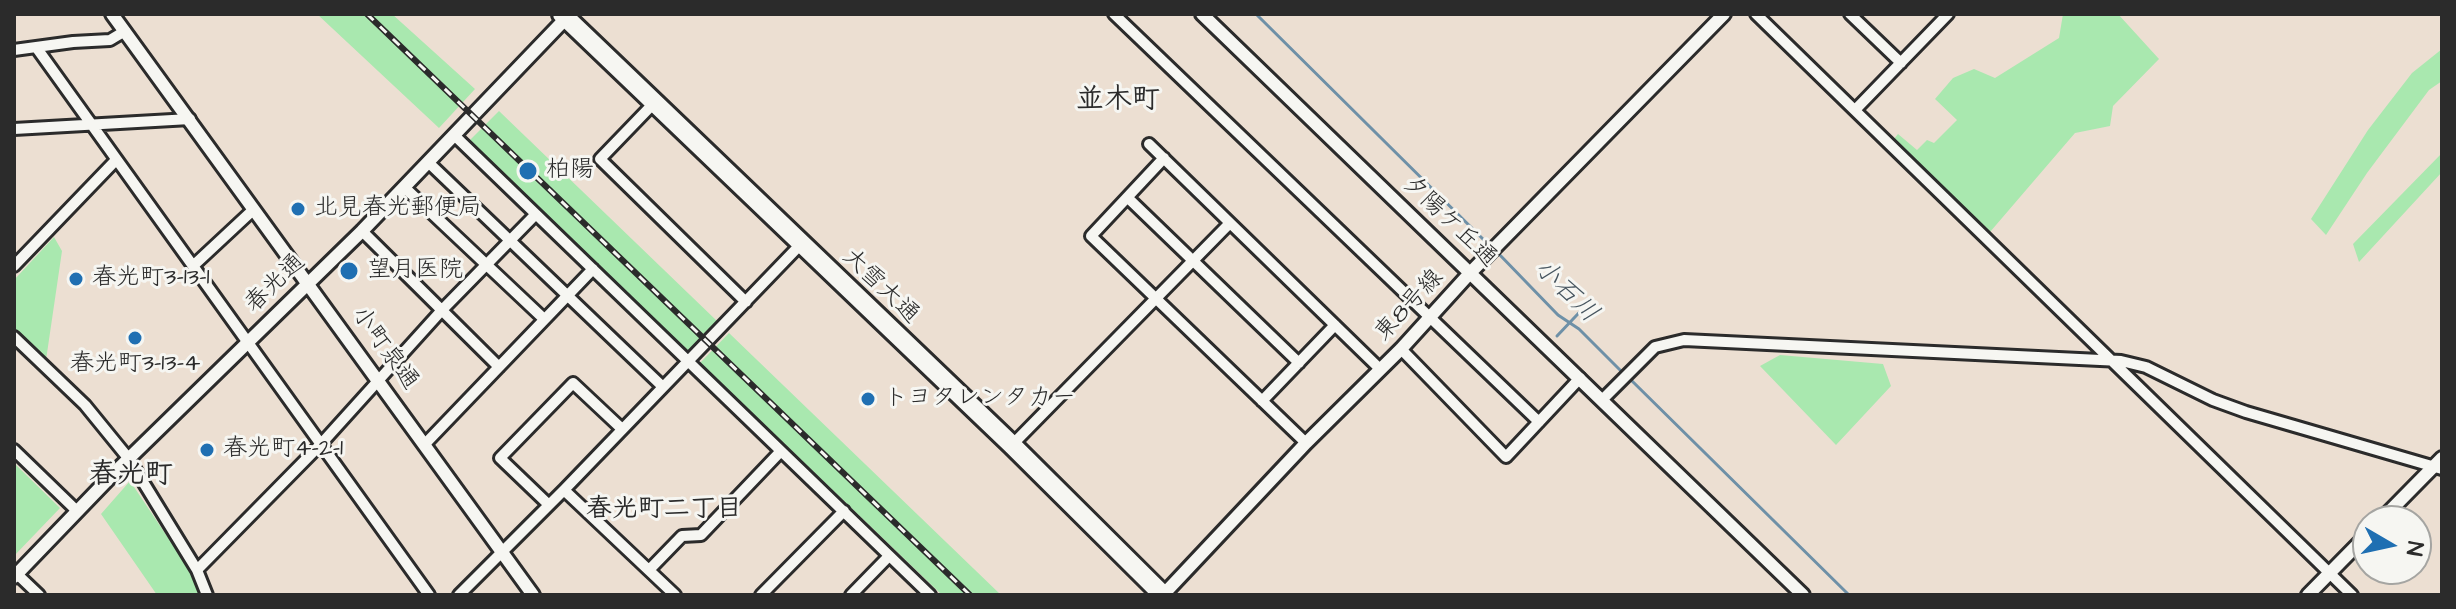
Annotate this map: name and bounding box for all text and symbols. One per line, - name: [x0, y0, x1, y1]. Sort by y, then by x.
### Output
- district label: 並木町: [1076, 84, 1160, 118]
- place label: 柏陽: [546, 157, 594, 185]
- marker: 柏陽: [517, 160, 539, 182]
- street label: 夕陽ケ丘通: [1396, 170, 1502, 274]
- place label: 北見春光郵便局: [314, 195, 482, 223]
- marker: 北見春光郵便局: [289, 200, 307, 218]
- street label: 大雪大通: [835, 243, 925, 331]
- street label: 春光通: [240, 249, 312, 319]
- water label: 小石川: [1526, 254, 1604, 330]
- place label: 望月医院: [367, 257, 463, 285]
- marker: 望月医院: [338, 260, 360, 282]
- street label: 東8号線: [1370, 264, 1450, 348]
- place label: 春光町3-13-1: [92, 265, 209, 293]
- marker: 春光町3-13-1: [67, 270, 85, 288]
- street label: 小町泉通: [344, 302, 424, 396]
- marker: 春光町3-13-4: [126, 329, 144, 347]
- place label: 春光町3-13-4: [70, 351, 200, 379]
- place label: トヨタレンタカー: [884, 385, 1076, 413]
- marker: トヨタレンタカー: [859, 390, 877, 408]
- place label: 春光町4-2-1: [223, 436, 343, 464]
- marker: 春光町4-2-1: [198, 441, 216, 459]
- district label: 春光町: [89, 459, 173, 493]
- district label: 春光町二丁目: [586, 495, 742, 527]
- north arrow: [2352, 505, 2432, 585]
- text: N: [2398, 539, 2431, 558]

